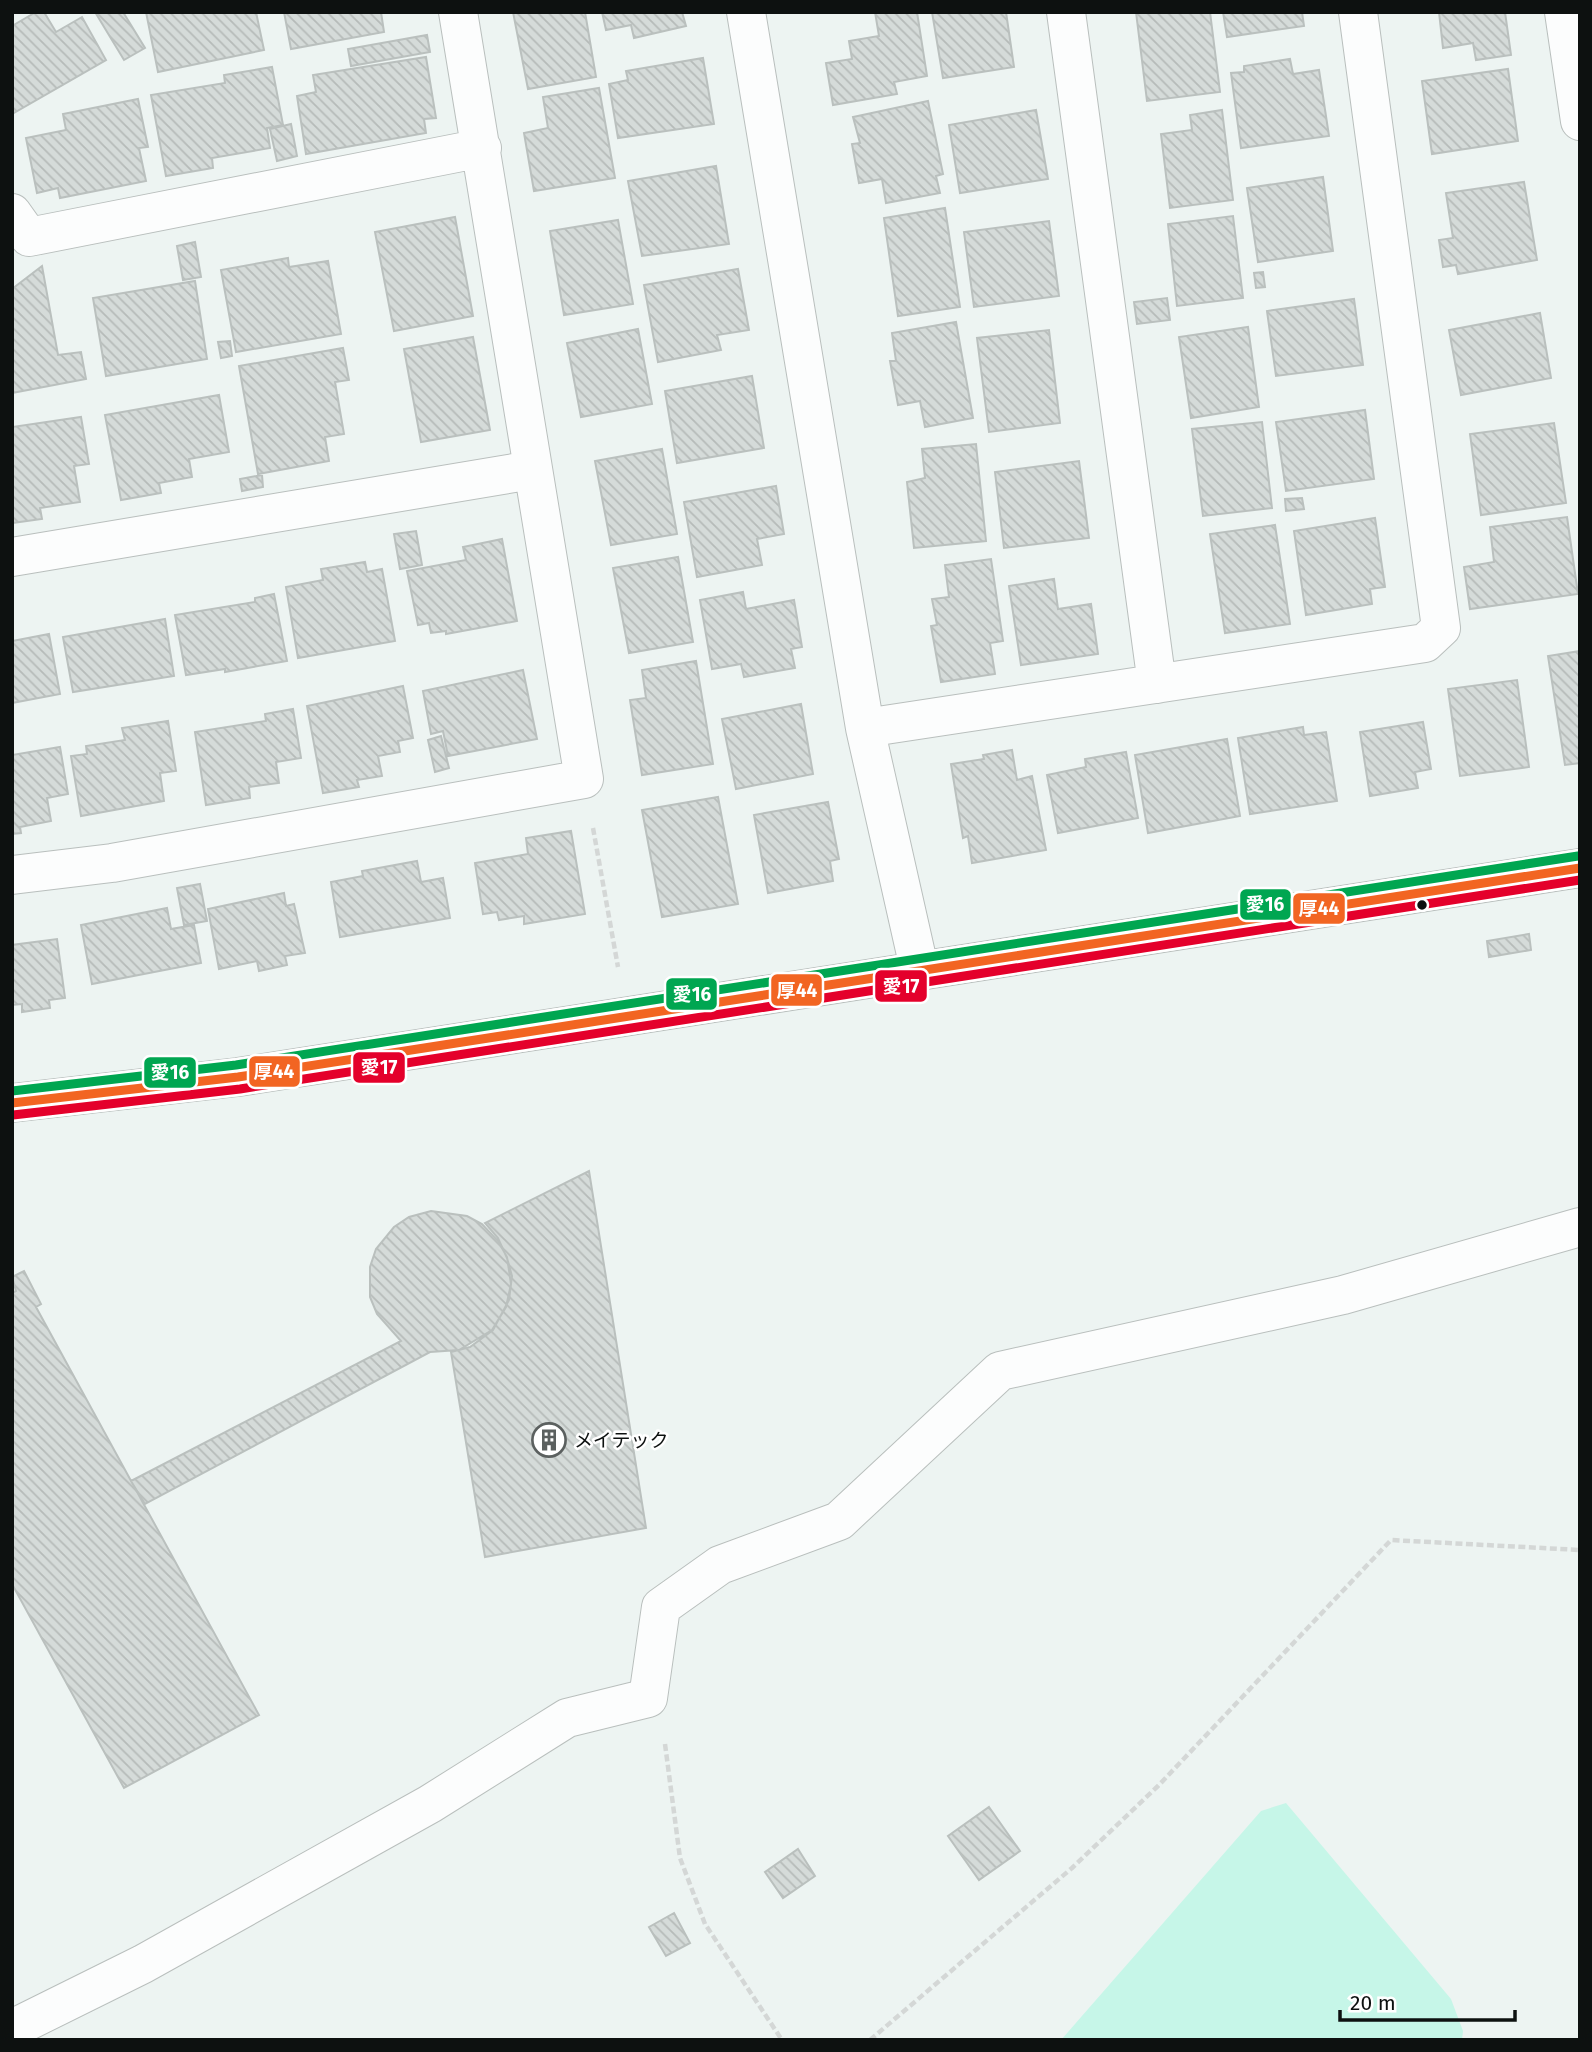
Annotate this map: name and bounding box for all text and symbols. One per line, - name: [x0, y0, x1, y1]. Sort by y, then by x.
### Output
- line badge: 愛16: [1239, 888, 1292, 921]
- line badge: 厚44: [1292, 892, 1346, 925]
- text: 愛16: [1246, 893, 1285, 916]
- text: 厚44: [1299, 897, 1339, 920]
- unlabelled marker: [1415, 898, 1429, 912]
- line badge: 愛17: [874, 969, 928, 1003]
- line badge: 厚44: [770, 973, 823, 1007]
- text: 愛17: [883, 975, 919, 998]
- line badge: 愛16: [665, 977, 718, 1011]
- text: 厚44: [777, 979, 817, 1002]
- text: 愛16: [673, 983, 712, 1006]
- line badge: 愛17: [352, 1051, 406, 1084]
- line badge: 厚44: [248, 1055, 301, 1088]
- line badge: 愛16: [143, 1056, 197, 1089]
- text: 愛17: [361, 1056, 397, 1079]
- text: 厚44: [254, 1060, 294, 1083]
- text: 愛16: [151, 1061, 190, 1084]
- building icon: メイテック: [530, 1421, 568, 1459]
- place label: メイテック: [574, 1429, 669, 1452]
- scale bar: [1340, 1979, 1515, 2023]
- text: 20 m: [1350, 1990, 1396, 2016]

